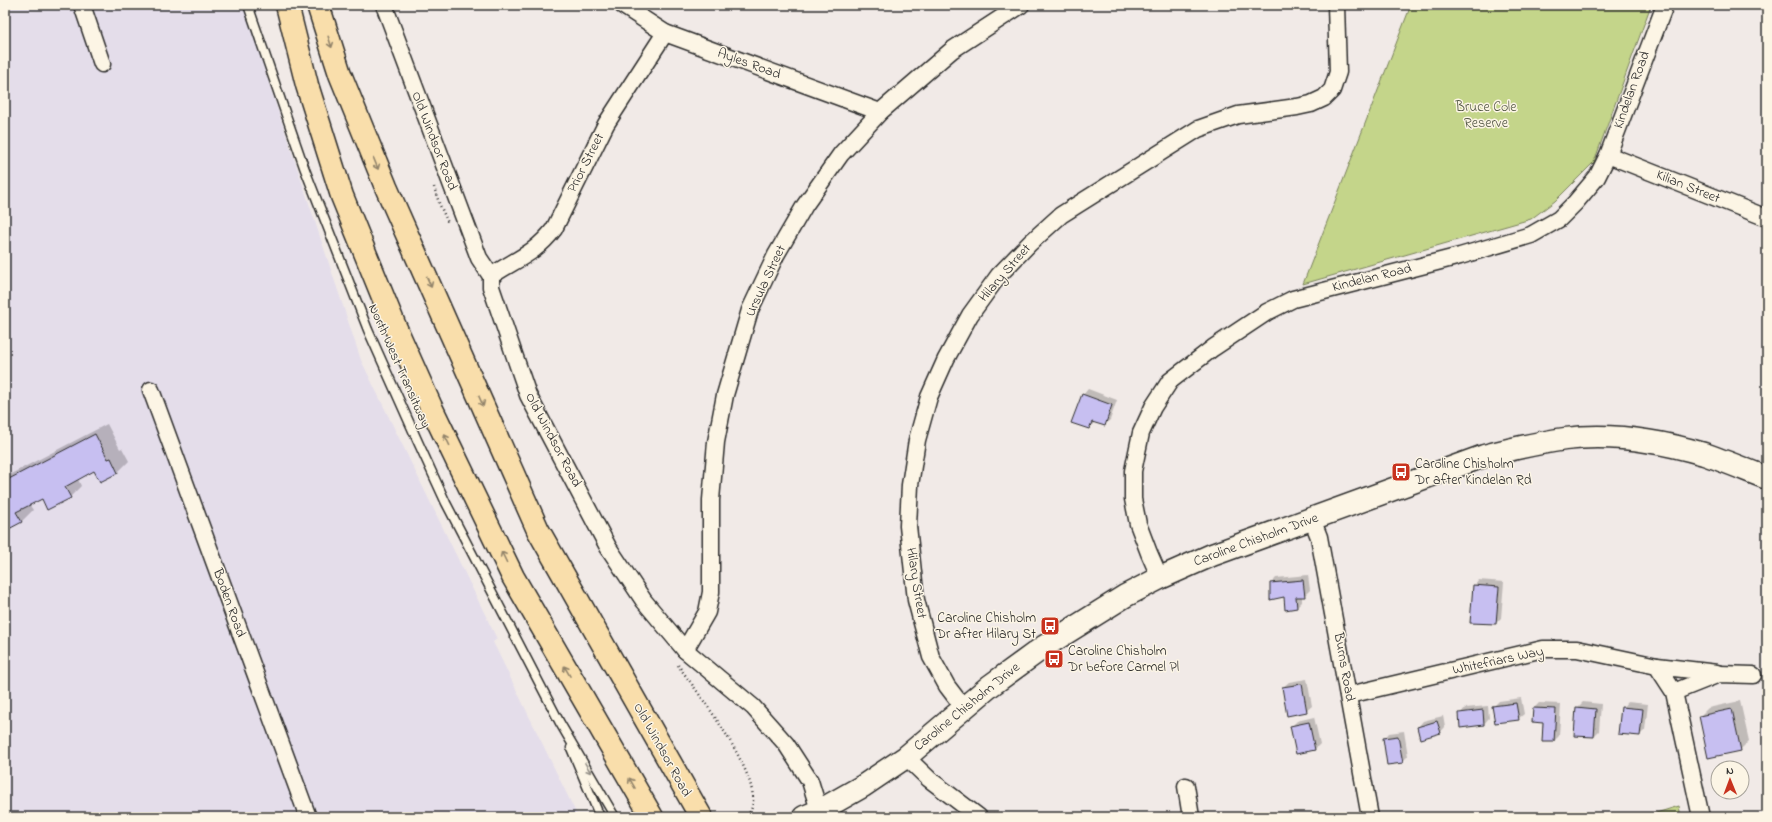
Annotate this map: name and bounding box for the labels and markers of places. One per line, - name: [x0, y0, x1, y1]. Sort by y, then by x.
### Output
- place label: Caroline Chisholm Dr after Kindelan Rd: [1414, 454, 1532, 491]
- bus stop icon: Caroline Chisholm Dr after Kindelan Rd: [1390, 461, 1412, 483]
- place label: Caroline Chisholm Dr after Hilary St: [935, 608, 1036, 646]
- bus stop icon: Caroline Chisholm Dr after Hilary St: [1039, 615, 1061, 637]
- place label: Caroline Chisholm Dr before Carmel Pl: [1067, 641, 1179, 678]
- bus stop icon: Caroline Chisholm Dr before Carmel Pl: [1043, 648, 1065, 670]

